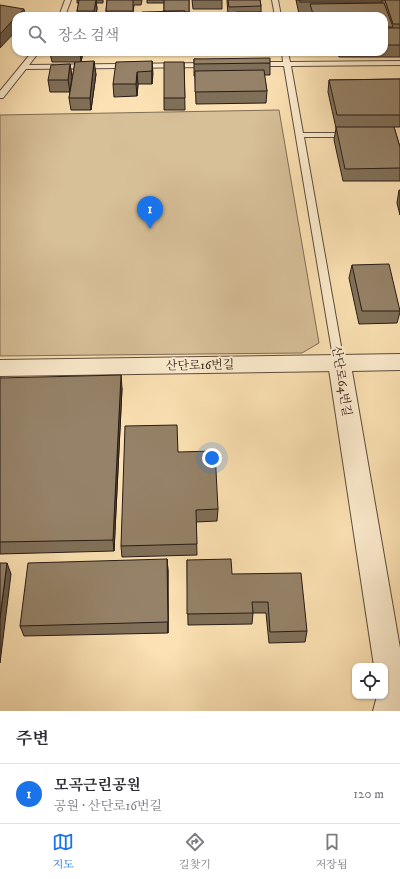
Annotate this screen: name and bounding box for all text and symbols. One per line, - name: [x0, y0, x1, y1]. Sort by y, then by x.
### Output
- search box: [12, 12, 388, 56]
- icon: search: [26, 23, 48, 45]
- text: 장소 검색: [58, 26, 119, 45]
- pin: 1: [137, 196, 163, 229]
- street label: 산단로64번길: [329, 345, 354, 417]
- street label: 산단로16번길: [166, 357, 234, 374]
- your location: [202, 448, 222, 468]
- map controls: [352, 663, 388, 699]
- button: locate: [352, 663, 388, 699]
- text: 주변: [16, 728, 49, 750]
- text: 모곡근린공원: [54, 776, 141, 795]
- text: 1: [27, 786, 31, 802]
- text: 120 m: [353, 786, 384, 802]
- text: 공원 · 산단로16번길: [54, 798, 162, 814]
- tab: 지도: [52, 831, 74, 872]
- tab: 길찾기: [179, 831, 211, 872]
- tab: 저장됨: [316, 831, 348, 872]

